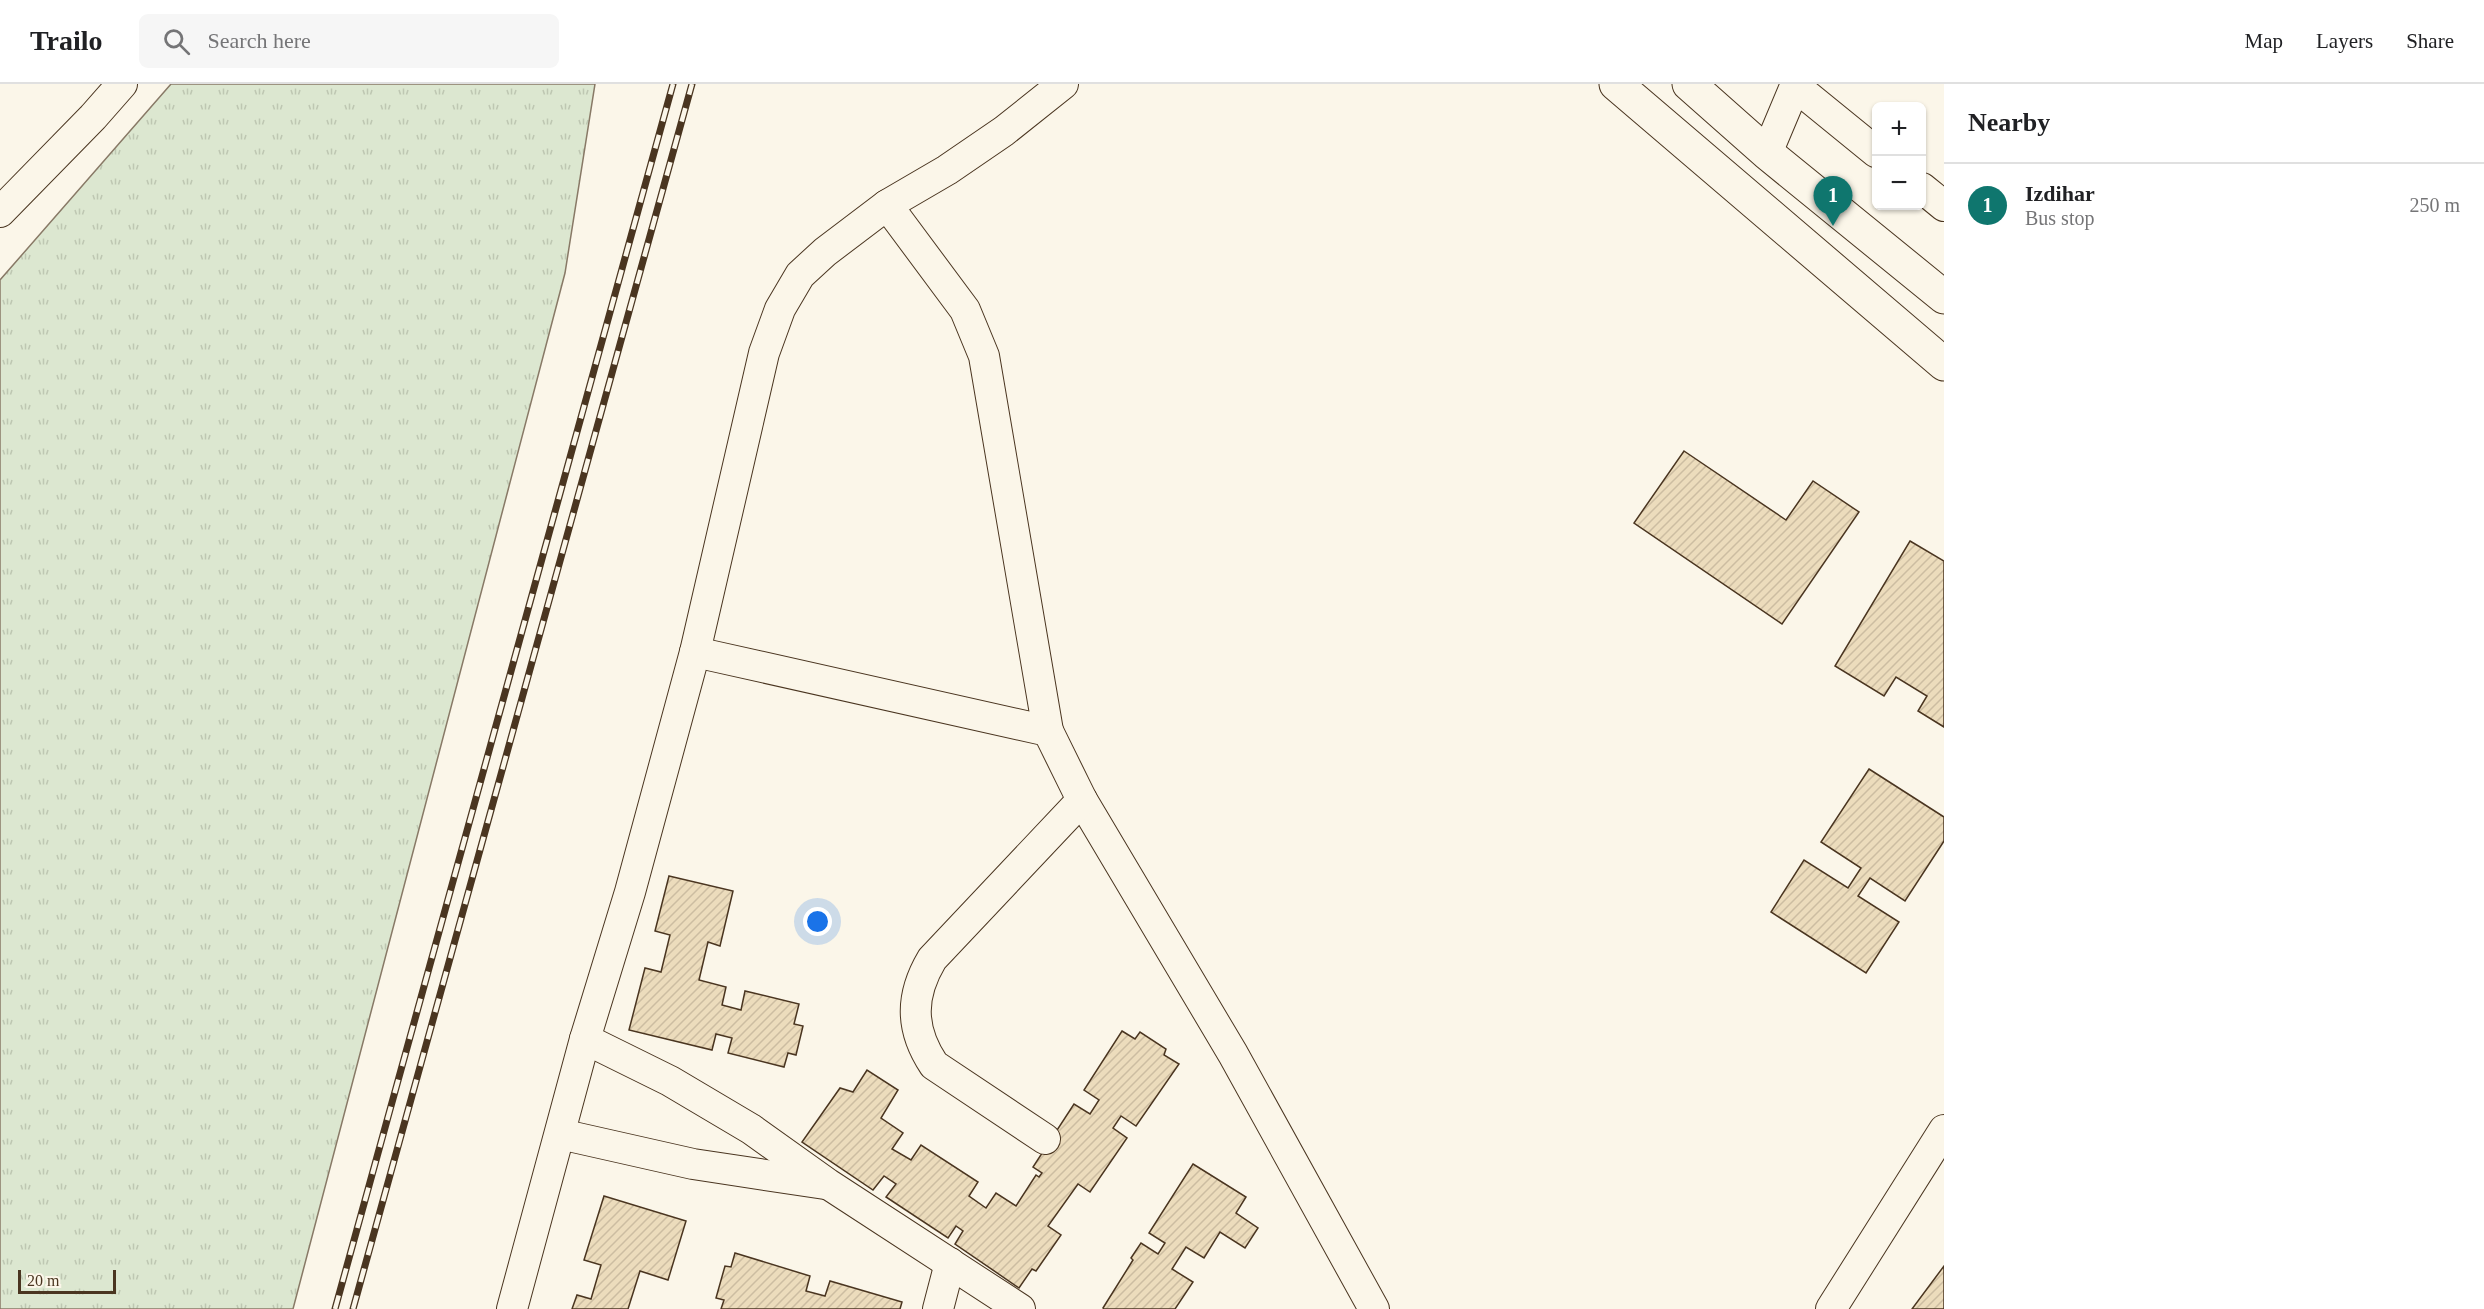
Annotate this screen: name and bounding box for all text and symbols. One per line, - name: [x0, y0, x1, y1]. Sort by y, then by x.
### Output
- search box: [139, 14, 559, 68]
- text: Trailo: [30, 25, 103, 56]
- icon: search: [160, 25, 193, 58]
- text: Search here: [208, 28, 311, 53]
- text: Map: [2245, 29, 2283, 53]
- text: Layers: [2316, 29, 2373, 53]
- text: Share: [2406, 29, 2454, 53]
- map controls: [1872, 102, 1926, 210]
- button: +: [1872, 102, 1926, 156]
- text: Nearby: [1968, 108, 2050, 137]
- button: −: [1872, 156, 1926, 210]
- pin: 1: [1814, 176, 1852, 226]
- text: Izdihar: [2025, 181, 2095, 206]
- text: 1: [1983, 194, 1993, 216]
- text: 250 m: [2409, 194, 2460, 216]
- text: Bus stop: [2025, 207, 2094, 229]
- your location: [803, 907, 832, 936]
- scale bar: [18, 1267, 116, 1294]
- text: 20 m: [27, 1272, 59, 1289]

